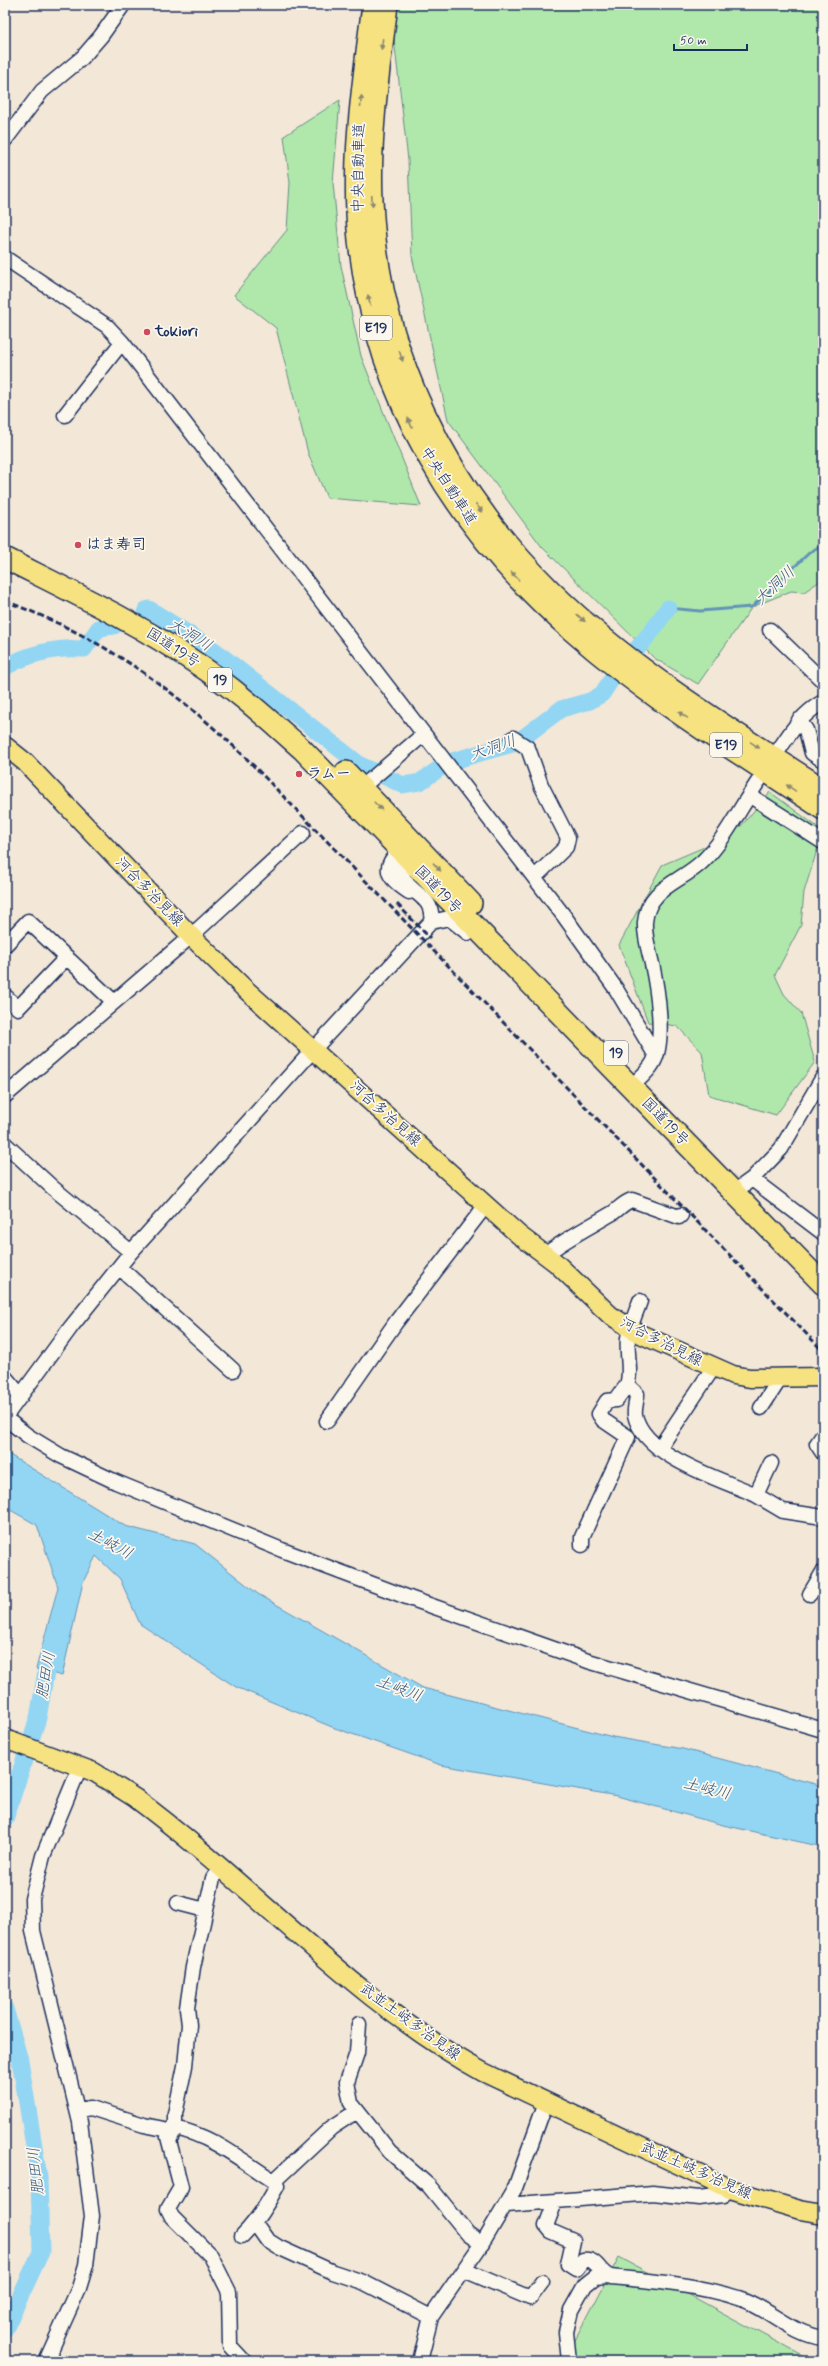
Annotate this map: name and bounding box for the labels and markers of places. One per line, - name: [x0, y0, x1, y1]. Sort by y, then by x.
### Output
- place label: tokiori: [154, 322, 199, 342]
- marker: tokiori: [142, 327, 152, 337]
- place label: はま寿司: [86, 535, 146, 555]
- marker: はま寿司: [73, 540, 83, 550]
- place label: ラムー: [307, 764, 351, 784]
- marker: ラムー: [294, 769, 304, 779]

